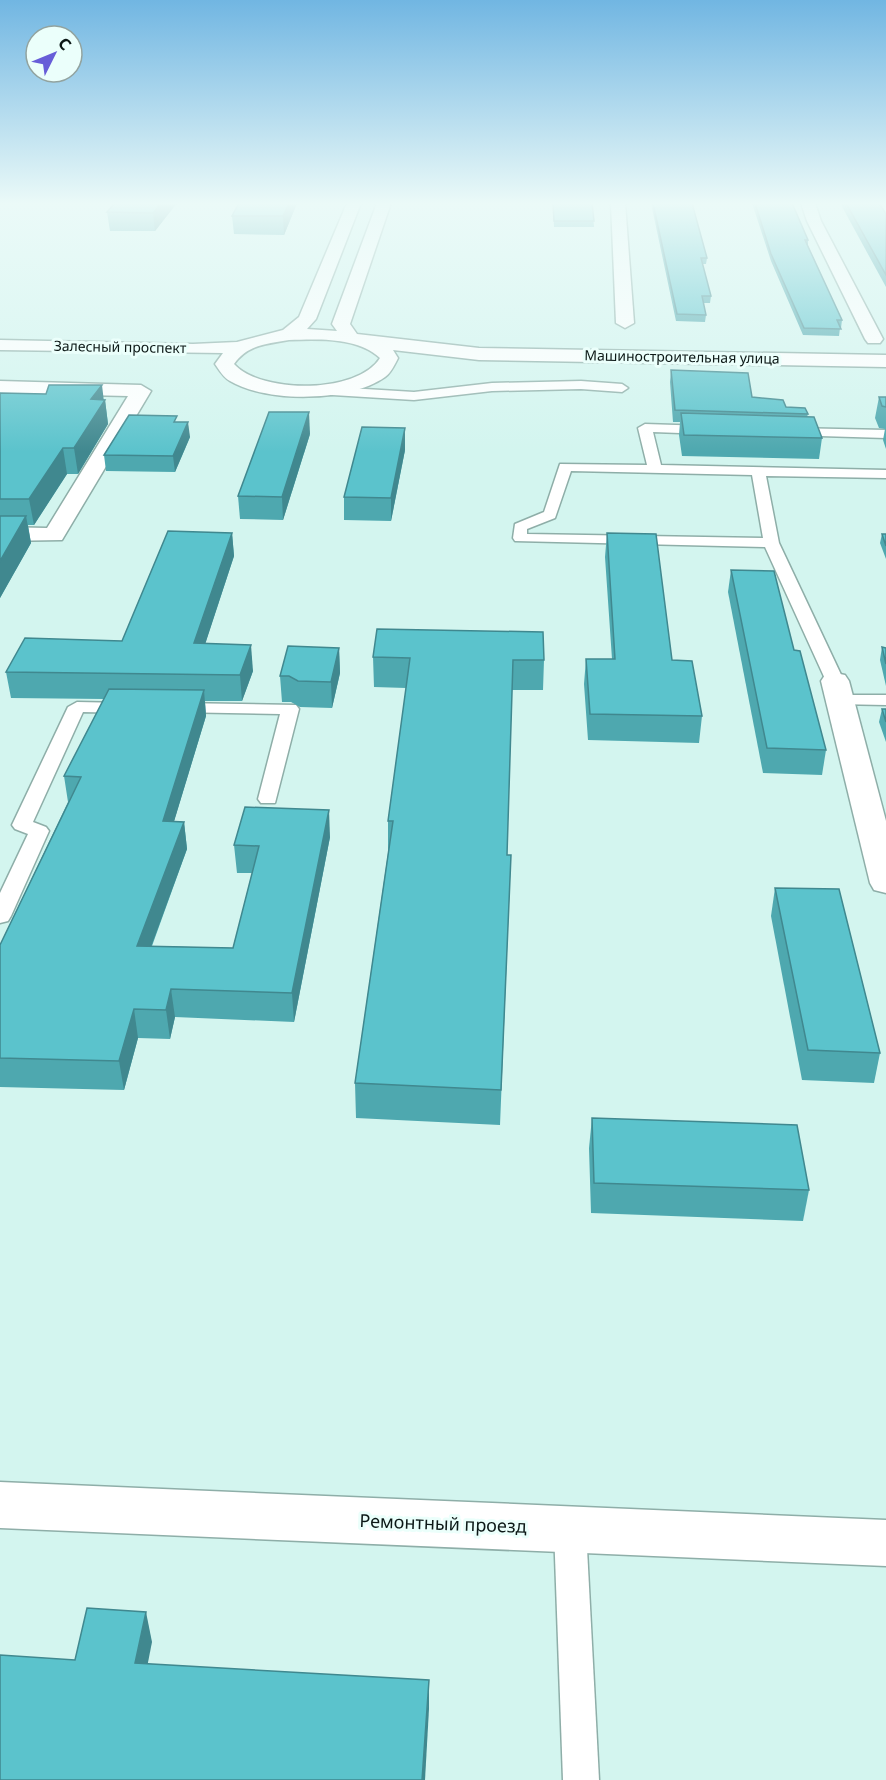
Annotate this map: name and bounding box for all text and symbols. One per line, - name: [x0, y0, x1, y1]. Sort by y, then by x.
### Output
- north arrow: [24, 24, 84, 84]
- text: С: [53, 32, 77, 55]
- street label: Залесный проспект: [54, 336, 187, 357]
- street label: Машиностроительная улица: [584, 345, 780, 368]
- street label: Ремонтный проезд: [359, 1508, 527, 1538]

